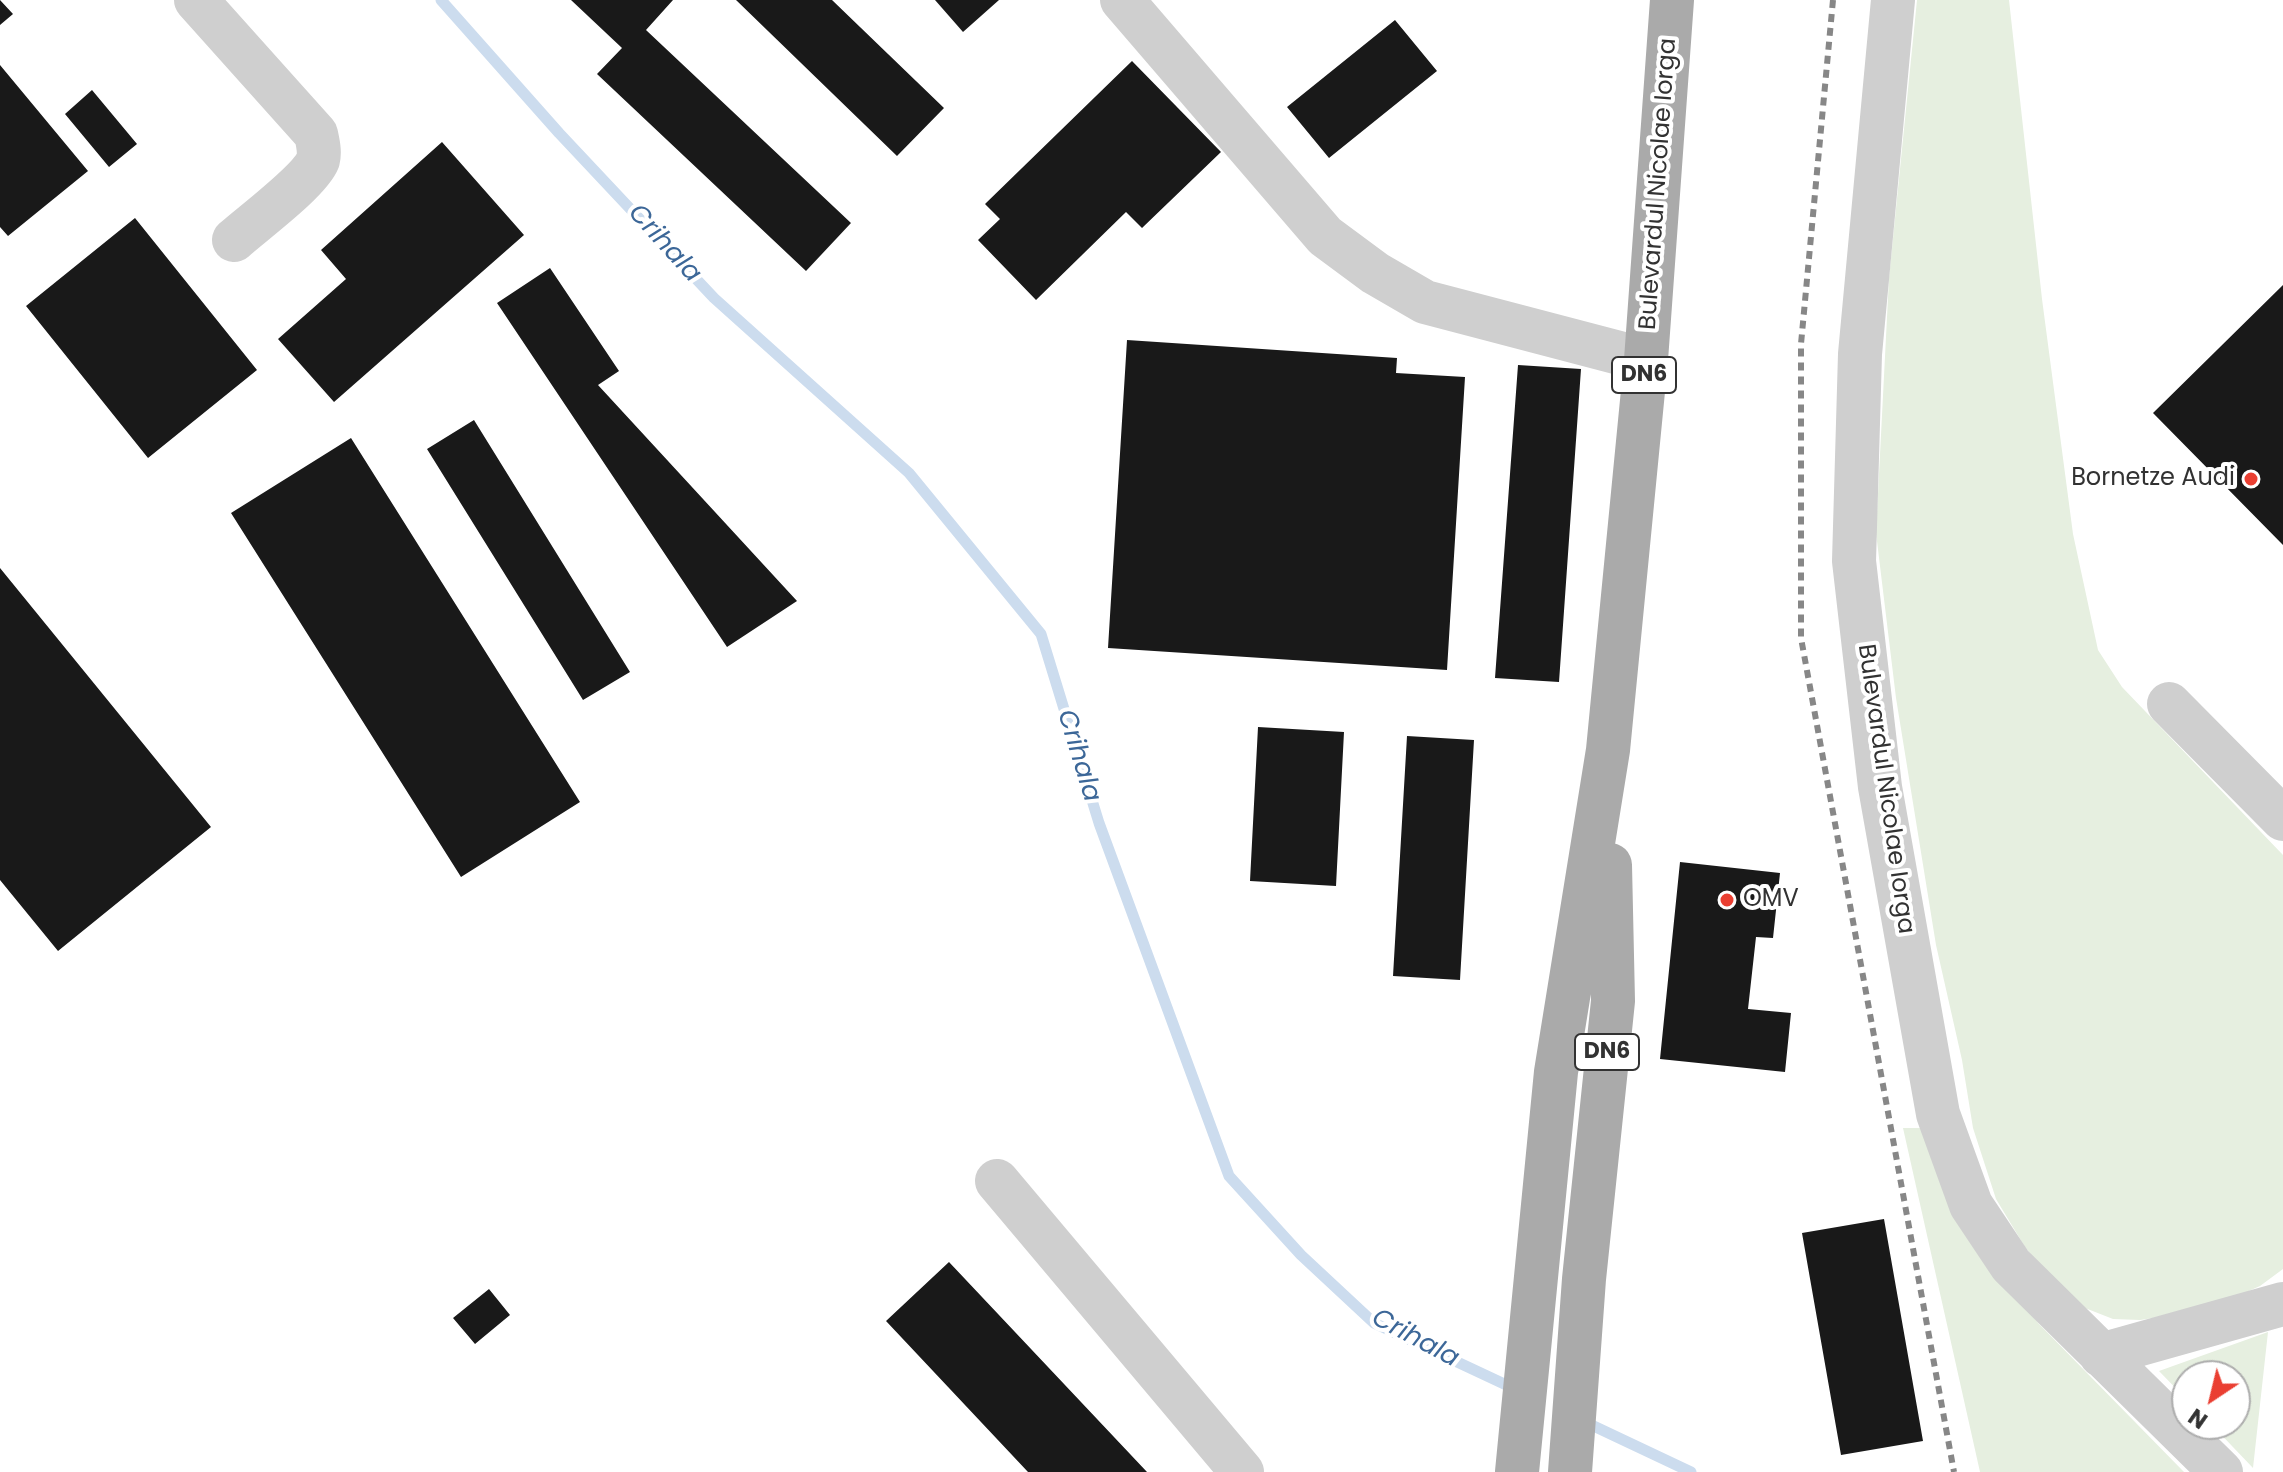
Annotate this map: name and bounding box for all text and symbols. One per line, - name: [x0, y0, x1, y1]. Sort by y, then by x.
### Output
- street label: Bulevardul Nicolae Iorga: [1634, 37, 1684, 331]
- water label: Crihala: [621, 199, 707, 289]
- road number: DN6: [1612, 357, 1676, 393]
- place label: Bornetze Audi: [2071, 465, 2235, 493]
- marker: Bornetze Audi: [2242, 470, 2260, 488]
- street label: Bulevardul Nicolae Iorga: [1850, 642, 1920, 936]
- water label: Crihala: [1049, 706, 1107, 806]
- place label: OMV: [1743, 886, 1799, 914]
- marker: OMV: [1718, 891, 1736, 909]
- road number: DN6: [1575, 1034, 1639, 1070]
- water label: Crihala: [1366, 1303, 1464, 1375]
- north arrow: [2171, 1360, 2251, 1440]
- text: N: [2182, 1401, 2214, 1436]

